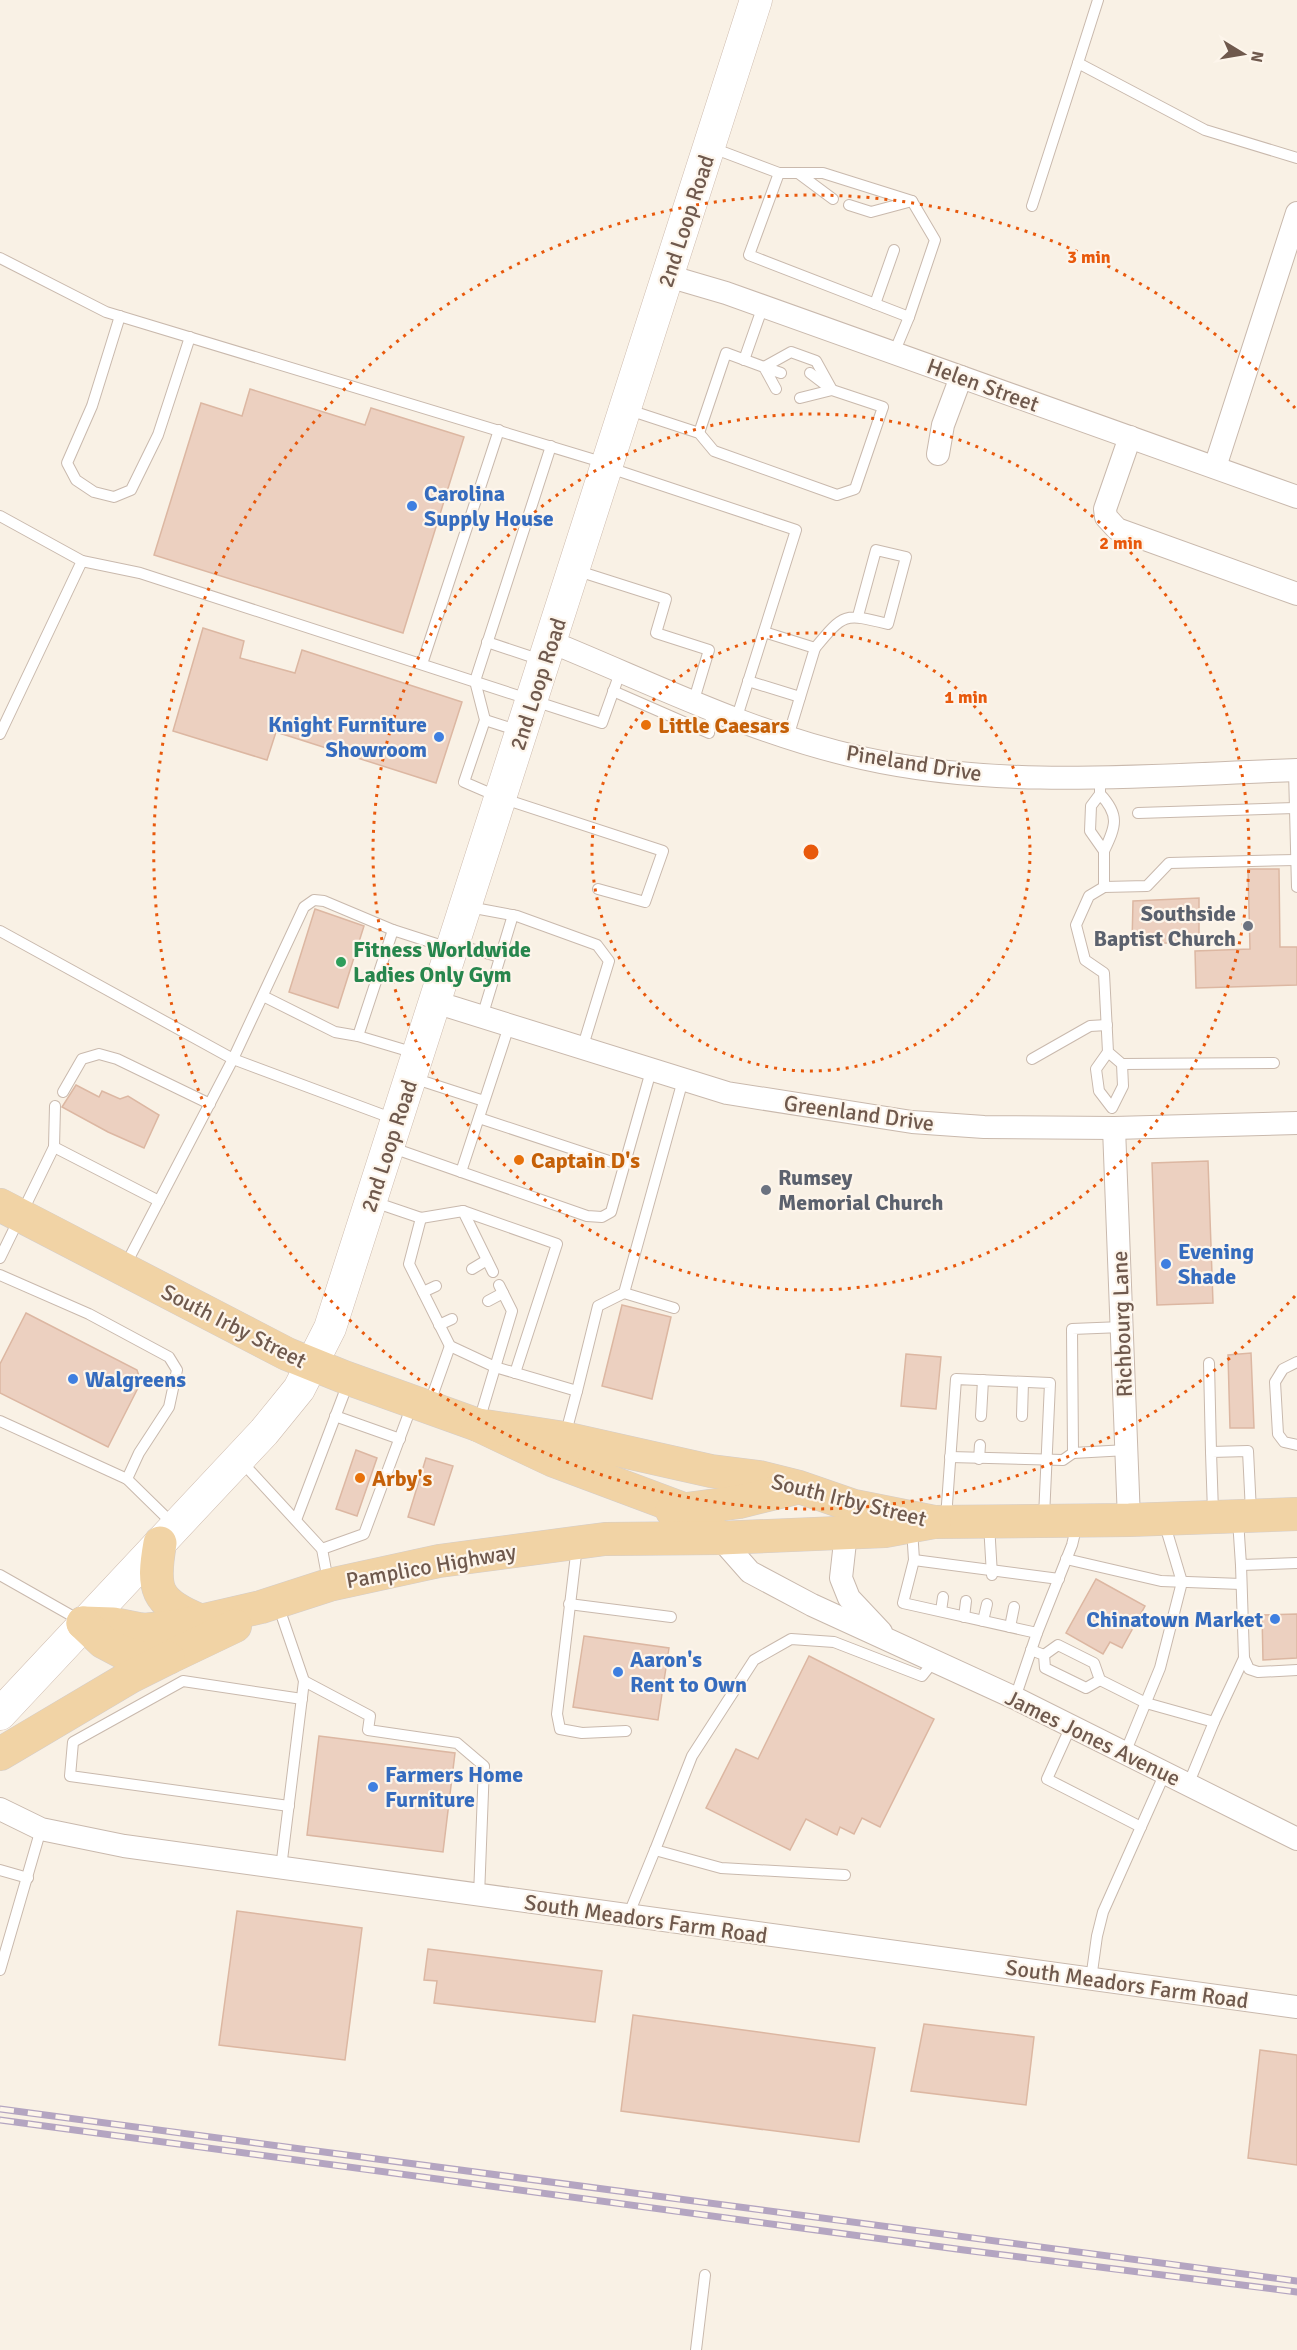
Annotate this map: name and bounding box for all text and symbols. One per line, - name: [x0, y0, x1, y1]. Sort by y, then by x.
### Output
- north arrow: [1213, 24, 1273, 84]
- text: N: [1246, 49, 1268, 64]
- street label: 2nd Loop Road: [652, 151, 720, 291]
- text: 3 min: [1067, 246, 1111, 268]
- street label: Helen Street: [923, 352, 1043, 418]
- place label: Carolina Supply House: [424, 480, 554, 532]
- marker: Carolina Supply House: [405, 499, 419, 513]
- text: 2 min: [1099, 532, 1143, 554]
- street label: 2nd Loop Road: [504, 614, 572, 754]
- text: 1 min: [944, 686, 988, 708]
- place label: Knight Furniture Showroom: [268, 711, 427, 763]
- place label: Little Caesars: [658, 712, 790, 739]
- marker: Little Caesars: [639, 718, 653, 732]
- marker: Knight Furniture Showroom: [432, 730, 446, 744]
- street label: Pineland Drive: [844, 739, 984, 787]
- centre of rings: [801, 842, 821, 862]
- place label: Southside Baptist Church: [1093, 900, 1236, 952]
- marker: Southside Baptist Church: [1241, 919, 1255, 933]
- place label: Fitness Worldwide Ladies Only Gym: [353, 936, 531, 988]
- marker: Fitness Worldwide Ladies Only Gym: [334, 955, 348, 969]
- street label: 2nd Loop Road: [355, 1076, 423, 1216]
- street label: Greenland Drive: [782, 1089, 936, 1137]
- place label: Captain D's: [531, 1147, 640, 1174]
- marker: Captain D's: [512, 1153, 526, 1167]
- place label: Rumsey Memorial Church: [778, 1164, 944, 1216]
- marker: Rumsey Memorial Church: [759, 1183, 773, 1197]
- place label: Evening Shade: [1178, 1238, 1254, 1290]
- street label: Richbourg Lane: [1106, 1250, 1138, 1398]
- marker: Evening Shade: [1159, 1257, 1173, 1271]
- street label: South Irby Street: [157, 1278, 311, 1374]
- place label: Walgreens: [85, 1366, 186, 1393]
- marker: Walgreens: [66, 1372, 80, 1386]
- place label: Arby's: [372, 1465, 433, 1492]
- street label: South Irby Street: [769, 1468, 930, 1532]
- marker: Arby's: [353, 1471, 367, 1485]
- street label: Pamplico Highway: [344, 1538, 519, 1594]
- place label: Chinatown Market: [1086, 1606, 1263, 1633]
- marker: Chinatown Market: [1268, 1612, 1282, 1626]
- place label: Aaron's Rent to Own: [630, 1646, 747, 1698]
- marker: Aaron's Rent to Own: [611, 1665, 625, 1679]
- street label: James Jones Avenue: [1001, 1684, 1185, 1792]
- place label: Farmers Home Furniture: [385, 1761, 523, 1813]
- marker: Farmers Home Furniture: [366, 1780, 380, 1794]
- street label: South Meadors Farm Road: [523, 1889, 769, 1949]
- street label: South Meadors Farm Road: [1004, 1954, 1250, 2014]

